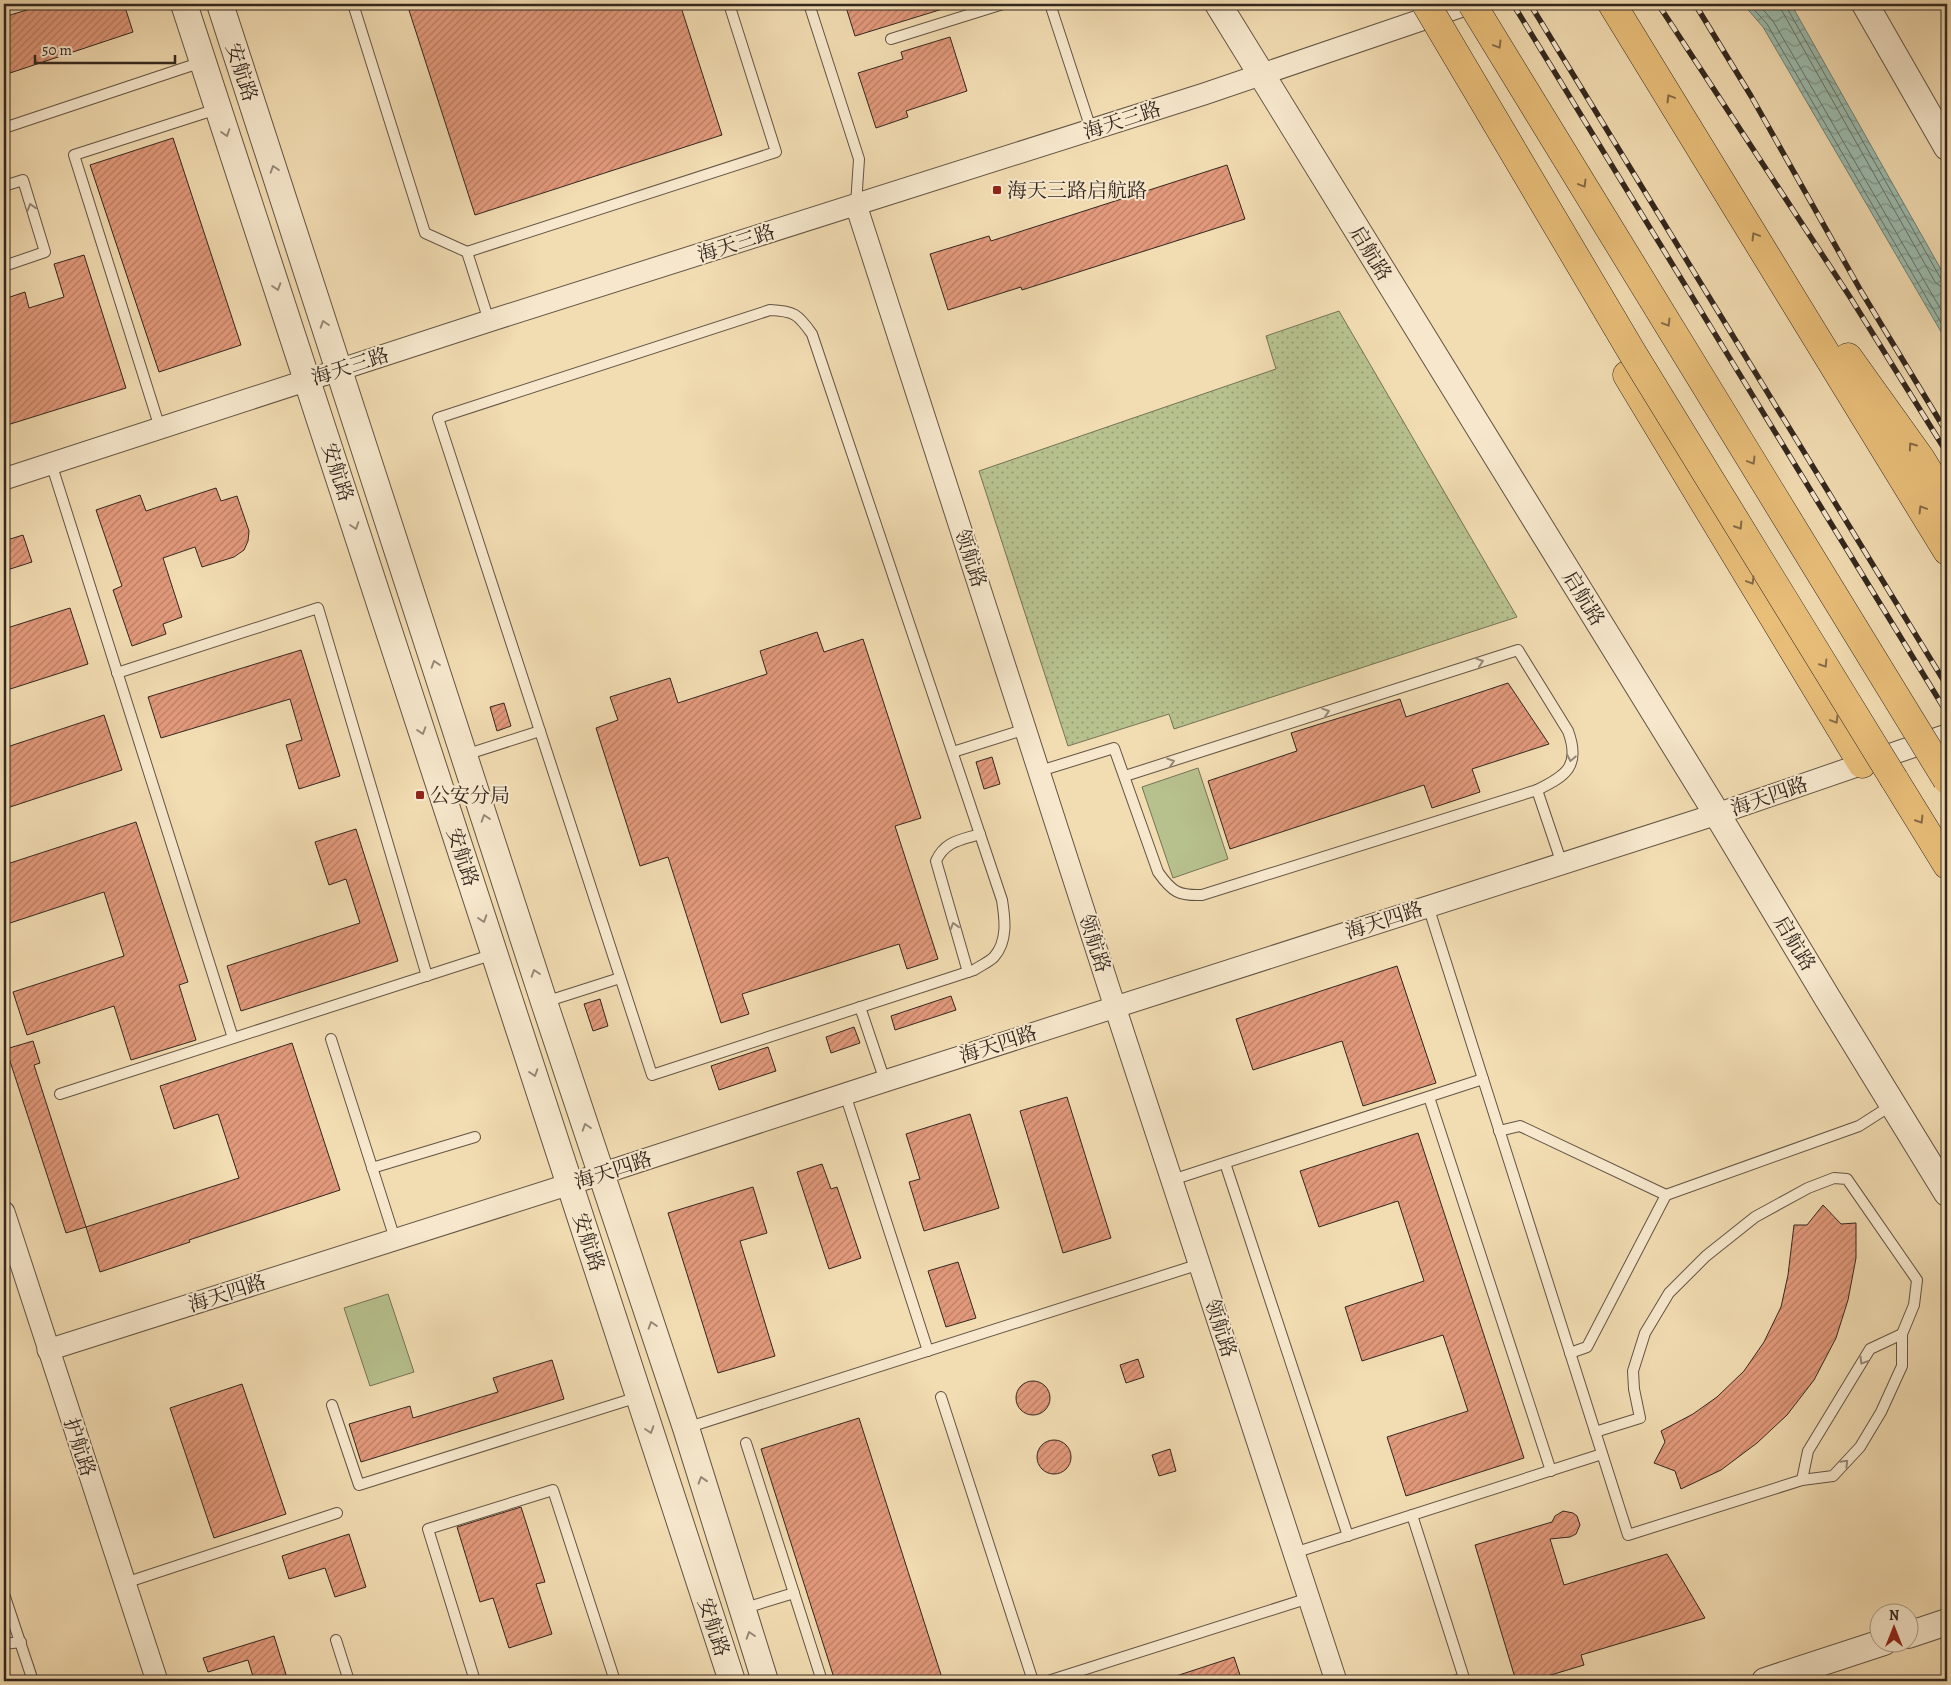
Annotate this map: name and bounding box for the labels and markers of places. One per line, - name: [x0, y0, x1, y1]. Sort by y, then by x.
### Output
- place label: 海天三路启航路: [1007, 177, 1147, 204]
- marker: 海天三路启航路: [991, 184, 1003, 196]
- place label: 公安分局: [430, 782, 510, 809]
- marker: 公安分局: [414, 789, 426, 801]

